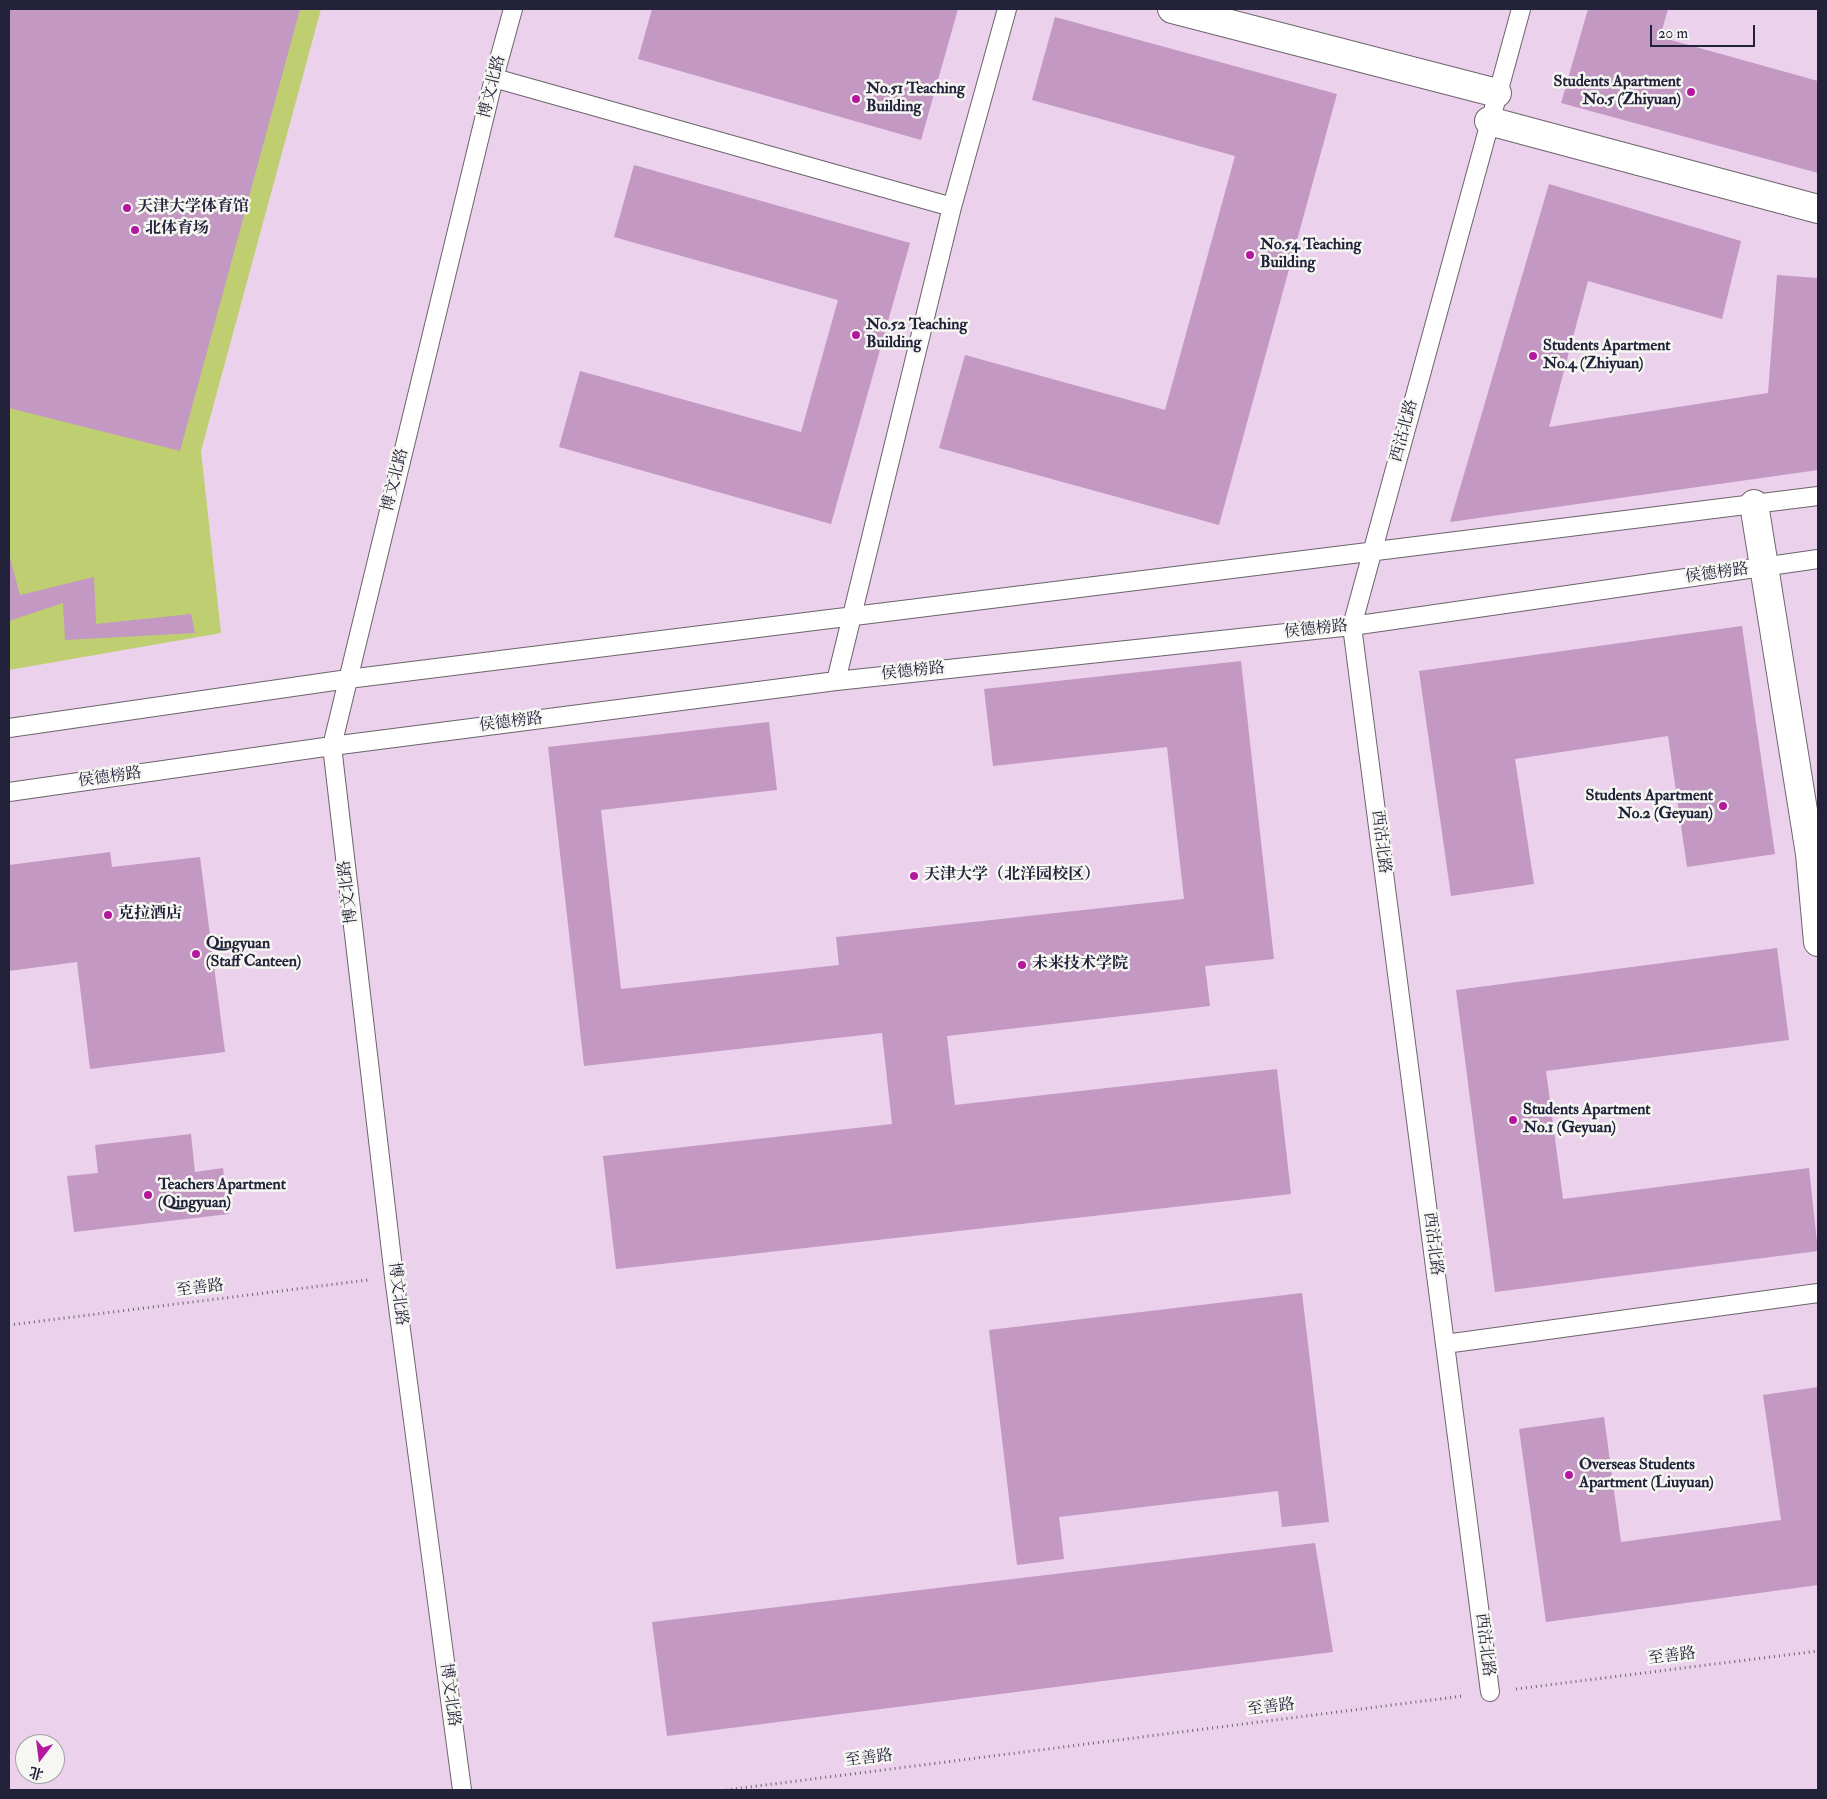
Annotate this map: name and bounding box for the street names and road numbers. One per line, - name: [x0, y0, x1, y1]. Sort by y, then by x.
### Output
- street label: 博文北路: [476, 54, 510, 120]
- street label: 西沽北路: [1387, 398, 1423, 464]
- street label: 博文北路: [379, 447, 413, 513]
- street label: 侯德榜路: [1684, 560, 1750, 588]
- street label: 侯德榜路: [1283, 617, 1349, 643]
- street label: 侯德榜路: [880, 659, 946, 685]
- street label: 侯德榜路: [478, 710, 544, 736]
- street label: 侯德榜路: [77, 764, 143, 792]
- street label: 西沽北路: [1367, 809, 1393, 875]
- street label: 博文北路: [336, 859, 362, 925]
- street label: 西沽北路: [1419, 1211, 1445, 1277]
- street label: 博文北路: [384, 1261, 410, 1327]
- street label: 至善路: [175, 1277, 225, 1301]
- street label: 西沽北路: [1471, 1612, 1497, 1678]
- street label: 至善路: [1647, 1645, 1697, 1669]
- street label: 博文北路: [435, 1662, 463, 1728]
- street label: 至善路: [1246, 1696, 1296, 1720]
- street label: 至善路: [844, 1747, 894, 1771]

